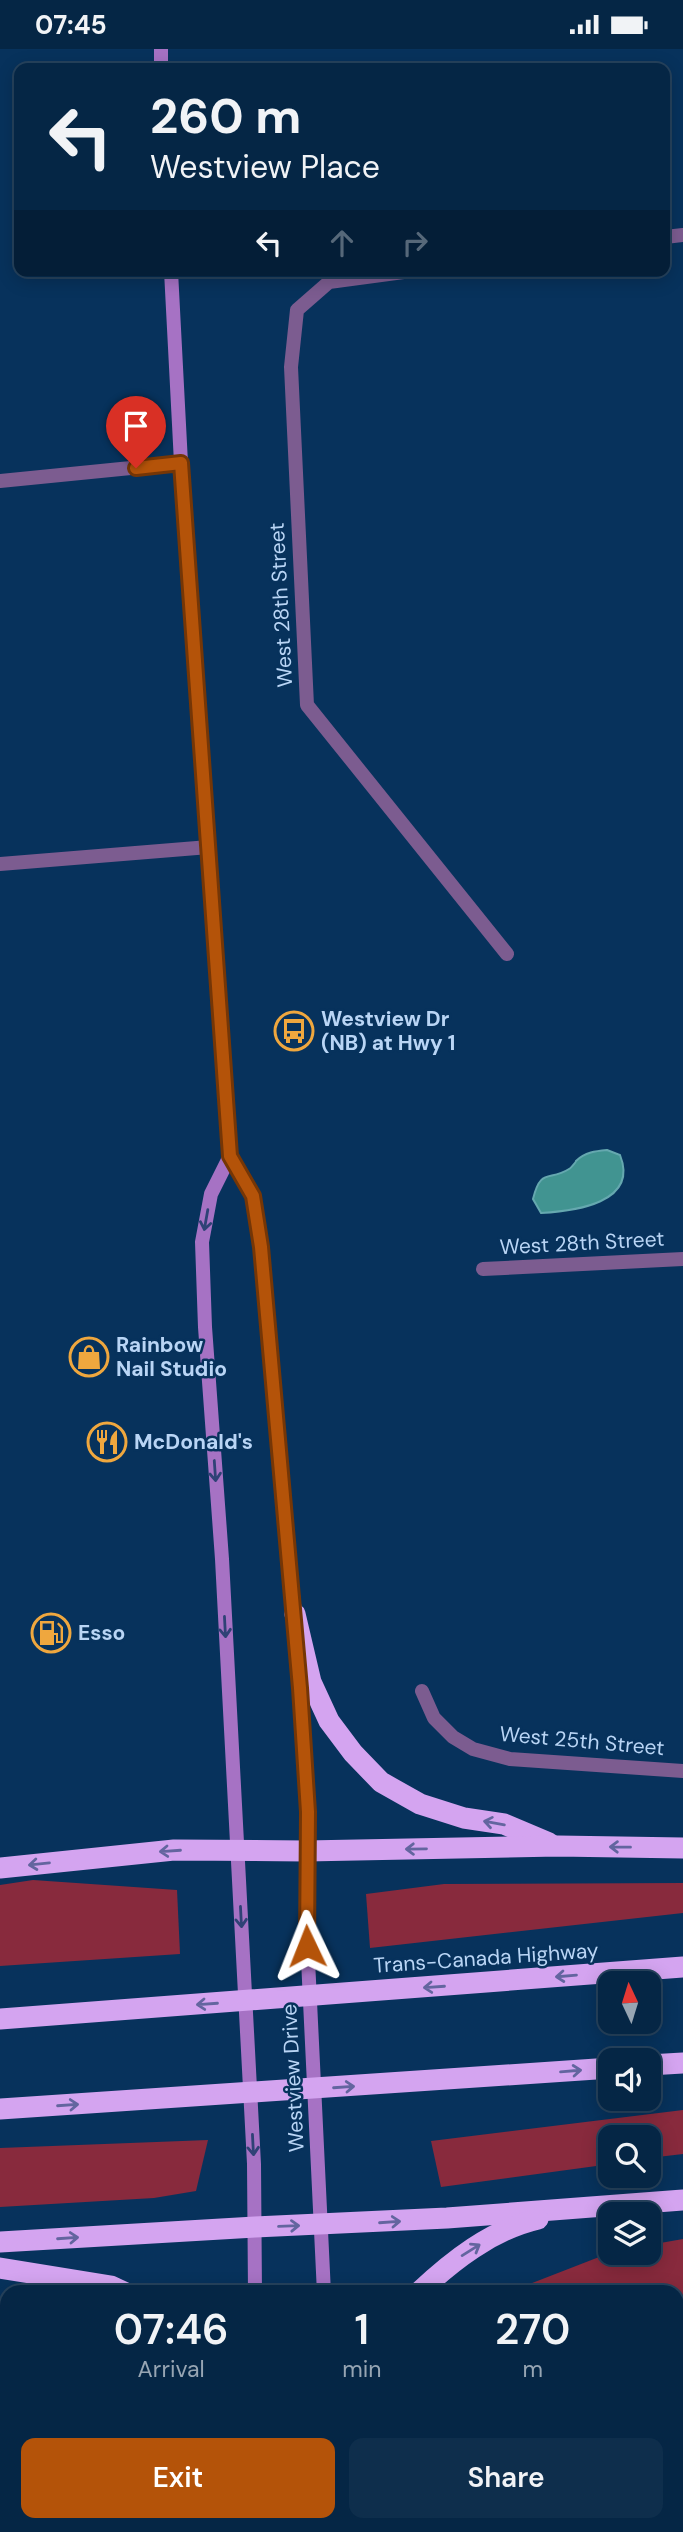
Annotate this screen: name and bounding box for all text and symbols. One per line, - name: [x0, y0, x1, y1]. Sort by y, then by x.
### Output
- text: 07:45: [35, 8, 107, 42]
- text: 260 m: [150, 84, 301, 148]
- icon: left: [35, 91, 126, 182]
- text: Westview Place: [150, 146, 380, 188]
- icon: left: [250, 224, 288, 262]
- icon: ahead: [323, 224, 361, 262]
- icon: right: [396, 224, 434, 262]
- pin: [106, 396, 166, 468]
- icon: arrive: [117, 407, 155, 445]
- street label: West 28th Street: [263, 522, 299, 688]
- place label: Westview Dr (NB) at Hwy 1: [321, 1005, 455, 1057]
- bus stop icon: Westview Dr (NB) at Hwy 1: [273, 1010, 315, 1052]
- one-way arrow: [199, 1208, 212, 1231]
- street label: West 28th Street: [499, 1225, 665, 1261]
- place label: Rainbow Nail Studio: [116, 1331, 227, 1383]
- shop icon: Rainbow Nail Studio: [68, 1336, 110, 1378]
- restaurant icon: McDonald's: [86, 1421, 128, 1463]
- place label: McDonald's: [134, 1428, 253, 1456]
- one-way arrow: [208, 1459, 221, 1482]
- fuel station icon: Esso: [30, 1612, 72, 1654]
- one-way arrow: [219, 1615, 232, 1638]
- place label: Esso: [78, 1619, 125, 1647]
- street label: West 25th Street: [498, 1720, 666, 1762]
- one-way arrow: [483, 1816, 506, 1829]
- one-way arrow: [609, 1840, 632, 1854]
- one-way arrow: [405, 1842, 428, 1856]
- one-way arrow: [159, 1845, 181, 1858]
- one-way arrow: [28, 1857, 50, 1870]
- one-way arrow: [234, 1906, 247, 1929]
- position arrow: [270, 1909, 344, 1983]
- street label: Trans-Canada Highway: [373, 1936, 600, 1980]
- one-way arrow: [555, 1970, 578, 1983]
- north arrow: [598, 1971, 662, 2033]
- map controls: [598, 1971, 661, 2265]
- one-way arrow: [423, 1981, 446, 1994]
- one-way arrow: [196, 1998, 219, 2011]
- street label: Westview Drive: [275, 2003, 311, 2153]
- button: sound: [598, 2048, 661, 2111]
- one-way arrow: [559, 2064, 582, 2077]
- one-way arrow: [332, 2080, 355, 2093]
- one-way arrow: [56, 2098, 79, 2111]
- button: search: [598, 2125, 661, 2188]
- one-way arrow: [246, 2133, 259, 2156]
- button: layers: [598, 2202, 661, 2265]
- one-way arrow: [378, 2215, 401, 2228]
- one-way arrow: [277, 2219, 300, 2232]
- one-way arrow: [56, 2231, 79, 2244]
- one-way arrow: [461, 2242, 480, 2257]
- text: 07:46: [114, 2302, 229, 2357]
- text: 1: [354, 2302, 369, 2357]
- text: 270: [495, 2302, 570, 2357]
- text: Arrival: [138, 2354, 205, 2384]
- text: min: [342, 2354, 381, 2384]
- text: m: [522, 2354, 543, 2384]
- button: Exit: [21, 2438, 335, 2518]
- button: Share: [349, 2438, 663, 2518]

